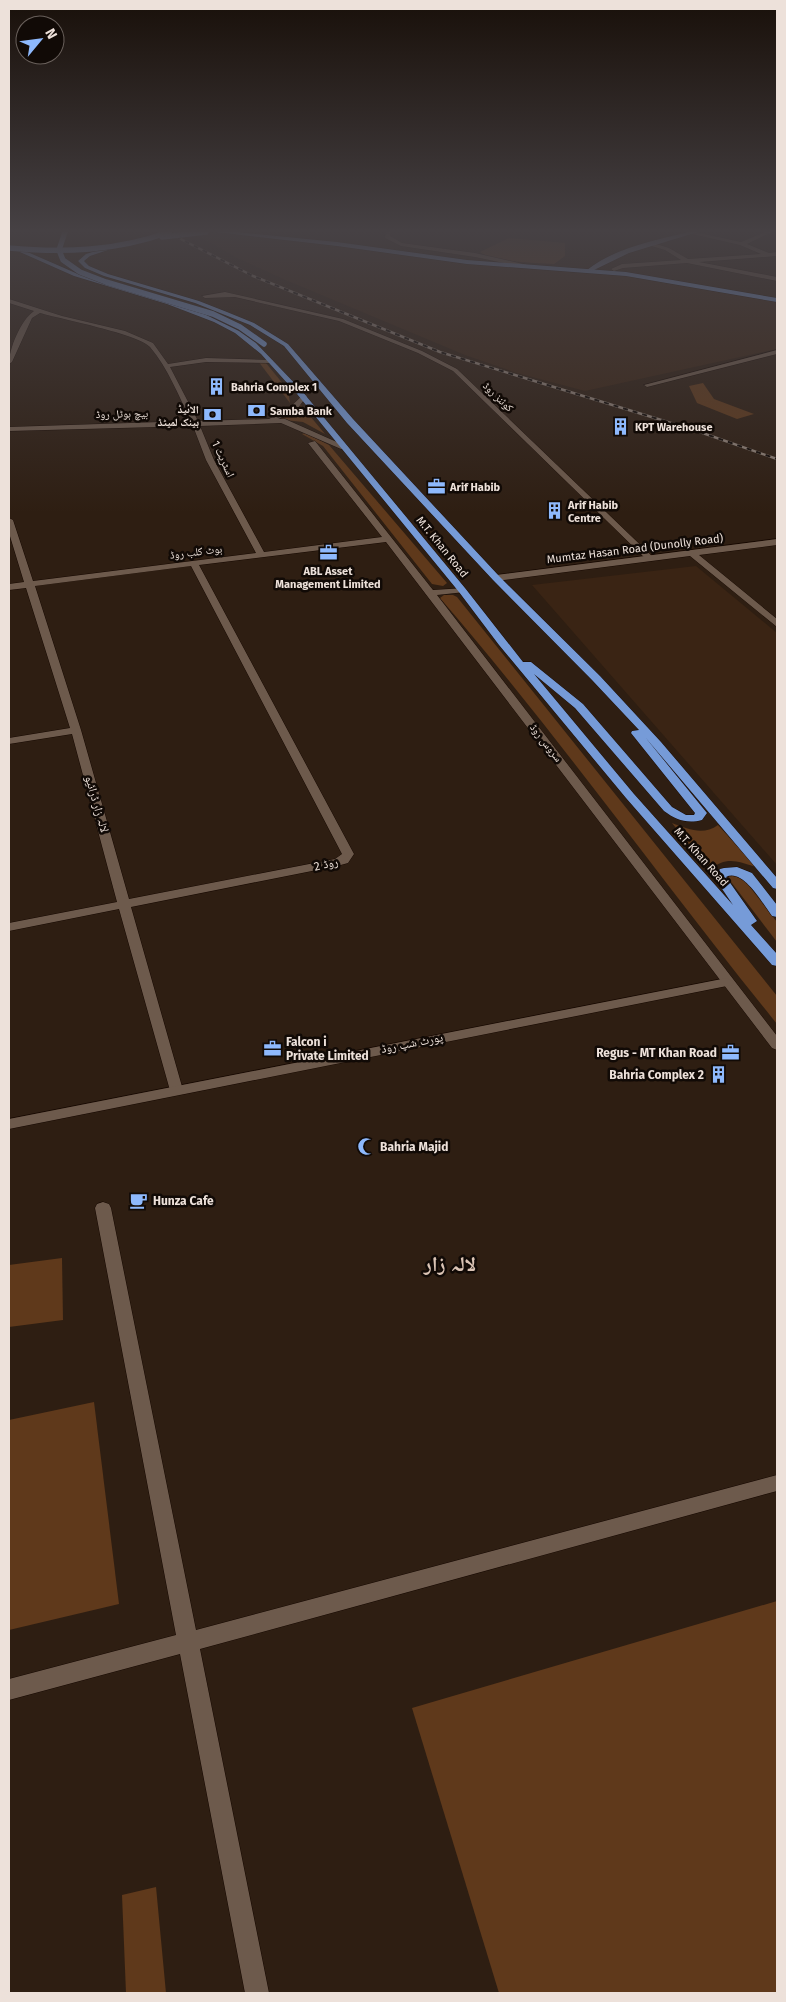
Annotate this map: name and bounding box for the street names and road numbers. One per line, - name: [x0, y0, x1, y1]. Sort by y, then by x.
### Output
- street label: کوئنز روڈ: [480, 379, 516, 415]
- street label: بیچ ہوٹل روڈ: [96, 407, 148, 421]
- street label: اسٹریٹ 1: [209, 439, 237, 479]
- street label: M.T. Khan Road: [413, 514, 471, 580]
- street label: Mumtaz Hasan Road (Dunolly Road): [546, 532, 724, 566]
- street label: بوٹ کلب روڈ: [169, 542, 223, 562]
- street label: سروس روڈ: [527, 721, 565, 765]
- street label: لالہ زار ڈرائیو: [82, 774, 112, 834]
- street label: M.T. Khan Road: [671, 825, 731, 889]
- street label: روڈ 2: [313, 854, 340, 874]
- street label: پورٹ شپ روڈ: [380, 1030, 445, 1056]

